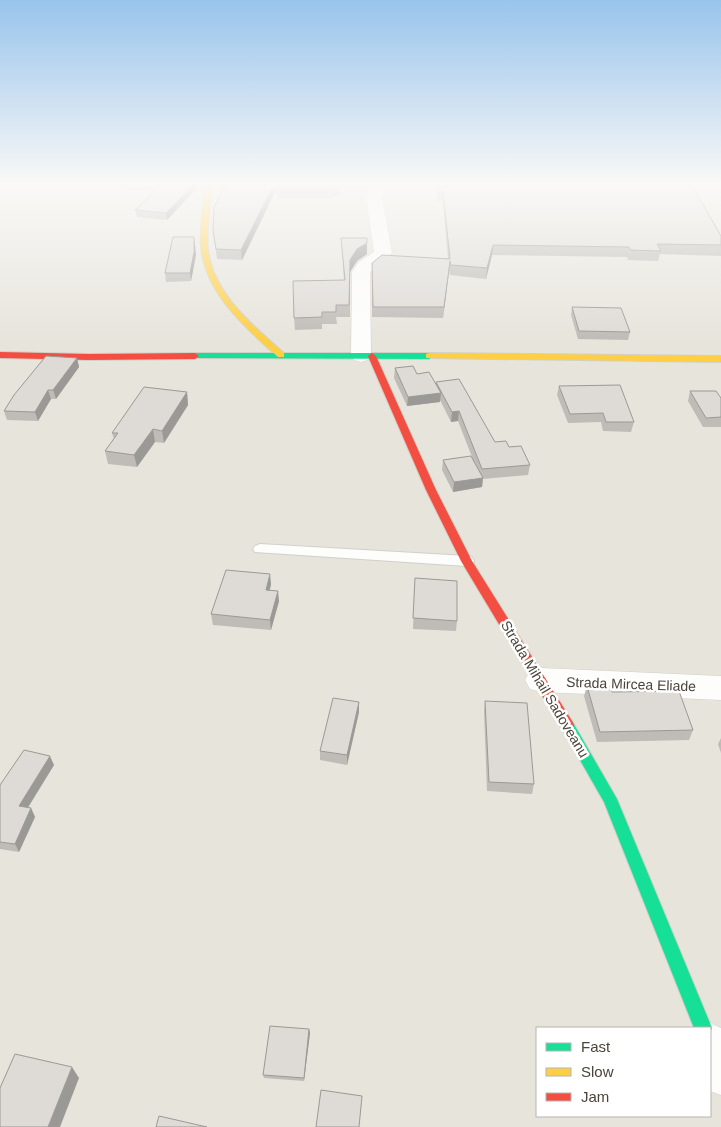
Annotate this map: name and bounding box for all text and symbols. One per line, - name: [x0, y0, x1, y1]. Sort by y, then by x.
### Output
- street label: Strada Mihail Sadoveanu: [498, 618, 592, 760]
- street label: Strada Mircea Eliade: [566, 674, 696, 694]
- legend: [536, 1027, 711, 1117]
- text: Fast: [581, 1038, 611, 1055]
- text: Slow: [581, 1063, 614, 1080]
- text: Jam: [581, 1088, 609, 1105]

